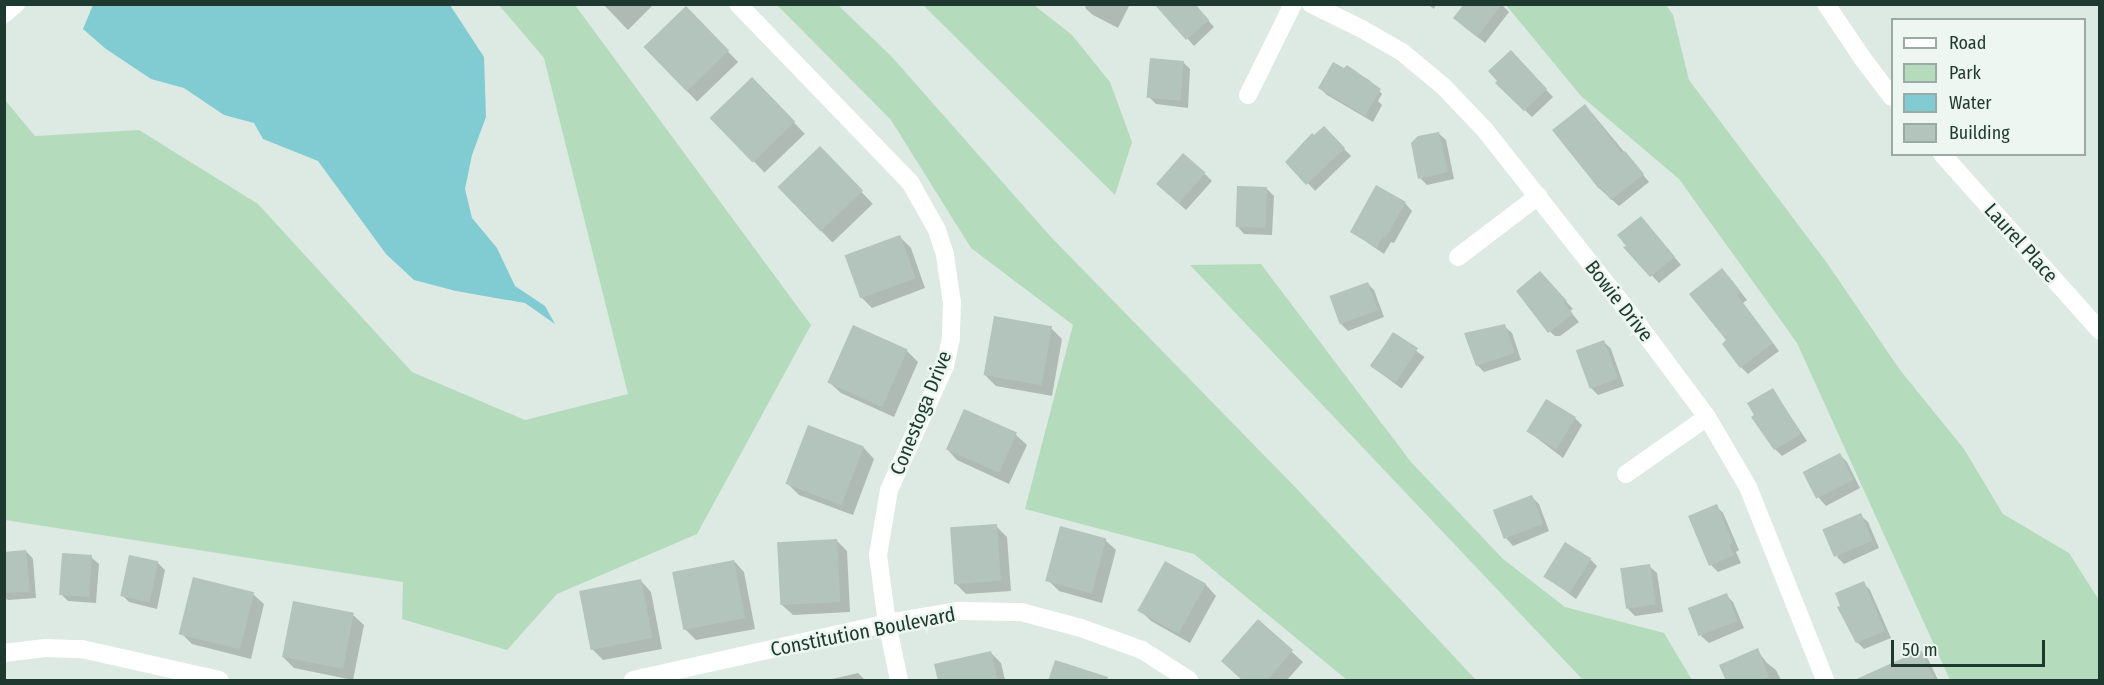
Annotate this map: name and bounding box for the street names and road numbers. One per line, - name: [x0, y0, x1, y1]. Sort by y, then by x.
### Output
- street label: Laurel Place: [1979, 198, 2063, 288]
- street label: Bowie Drive: [1580, 256, 1658, 346]
- street label: Conestoga Drive: [885, 347, 957, 479]
- street label: Constitution Boulevard: [769, 602, 957, 662]

